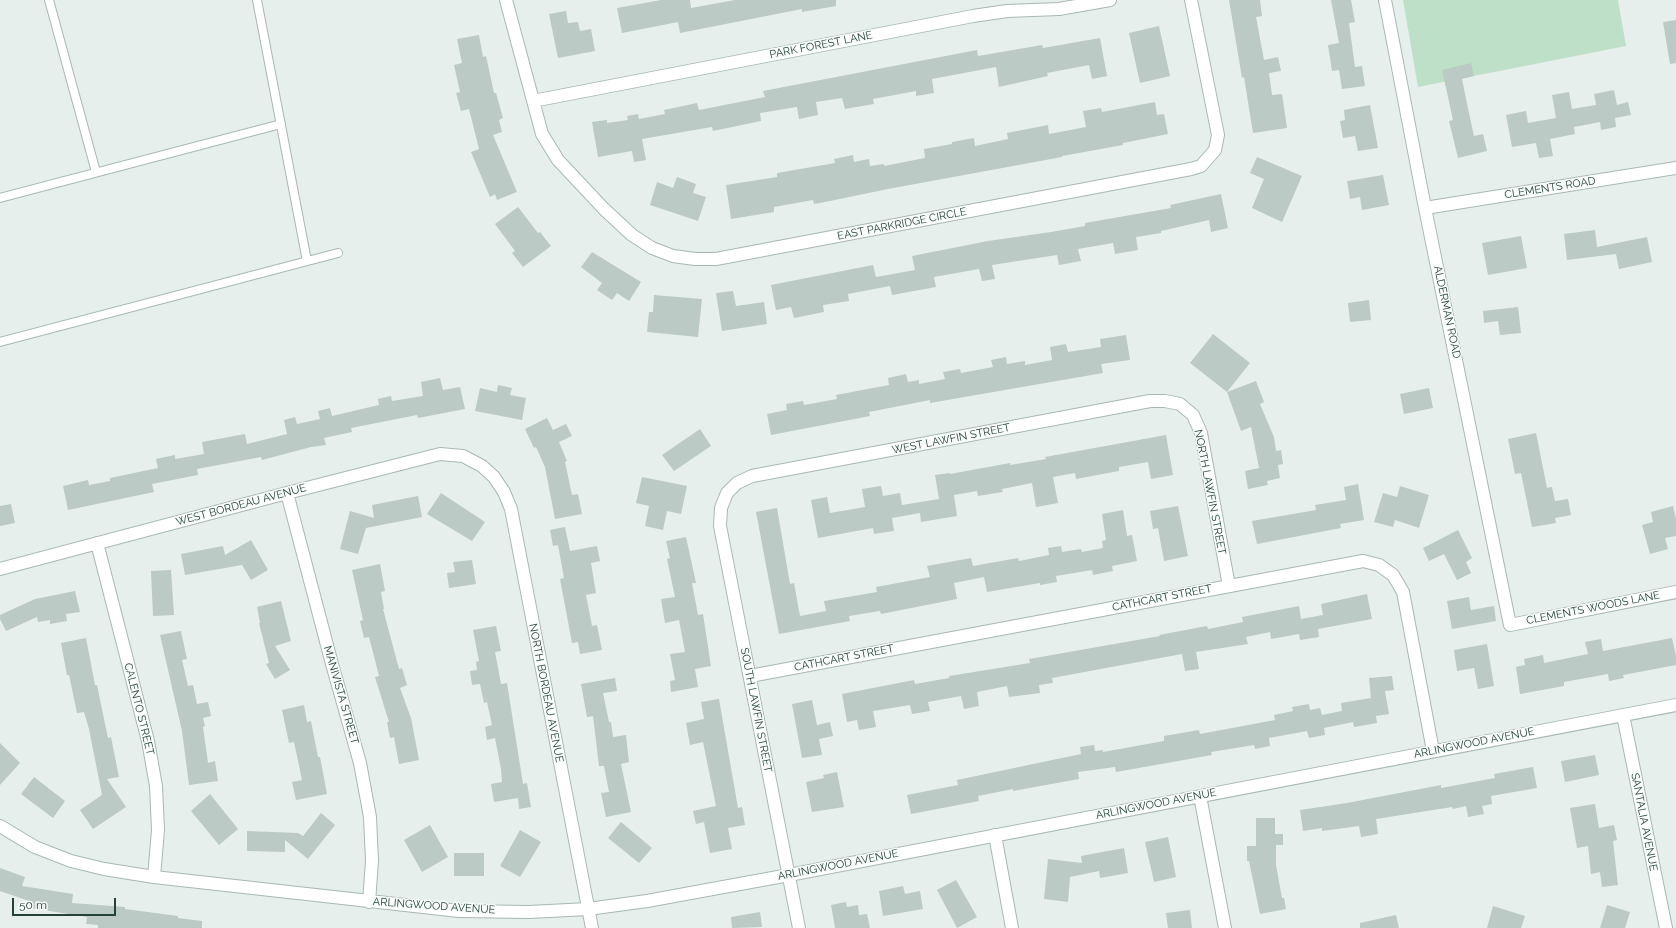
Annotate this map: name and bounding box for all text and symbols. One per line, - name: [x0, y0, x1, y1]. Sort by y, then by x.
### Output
- street label: PARK FOREST LANE: [768, 29, 874, 61]
- street label: CLEMENTS ROAD: [1503, 174, 1597, 202]
- street label: EAST PARKRIDGE CIRCLE: [836, 205, 968, 243]
- street label: ALDERMAN ROAD: [1431, 264, 1463, 360]
- street label: WEST LAWFIN STREET: [891, 421, 1011, 457]
- street label: NORTH LAWFIN STREET: [1191, 428, 1229, 556]
- street label: WEST BORDEAU AVENUE: [174, 481, 308, 529]
- street label: CATHCART STREET: [1111, 582, 1213, 614]
- street label: CLEMENTS WOODS LANE: [1525, 589, 1661, 627]
- street label: NORTH BORDEAU AVENUE: [526, 622, 566, 764]
- street label: CATHCART STREET: [793, 642, 895, 674]
- street label: MANIVISTA STREET: [321, 644, 361, 746]
- street label: SOUTH LAWFIN STREET: [737, 647, 775, 773]
- street label: CALENTO STREET: [121, 661, 157, 757]
- street label: ARLINGWOOD AVENUE: [1412, 725, 1536, 761]
- street label: SANTALIA AVENUE: [1628, 772, 1660, 872]
- street label: ARLINGWOOD AVENUE: [1094, 786, 1218, 822]
- street label: ARLINGWOOD AVENUE: [776, 847, 900, 883]
- scale bar: [14, 890, 118, 916]
- street label: ARLINGWOOD AVENUE: [372, 895, 496, 917]
- text: 50 m: [19, 898, 47, 912]

